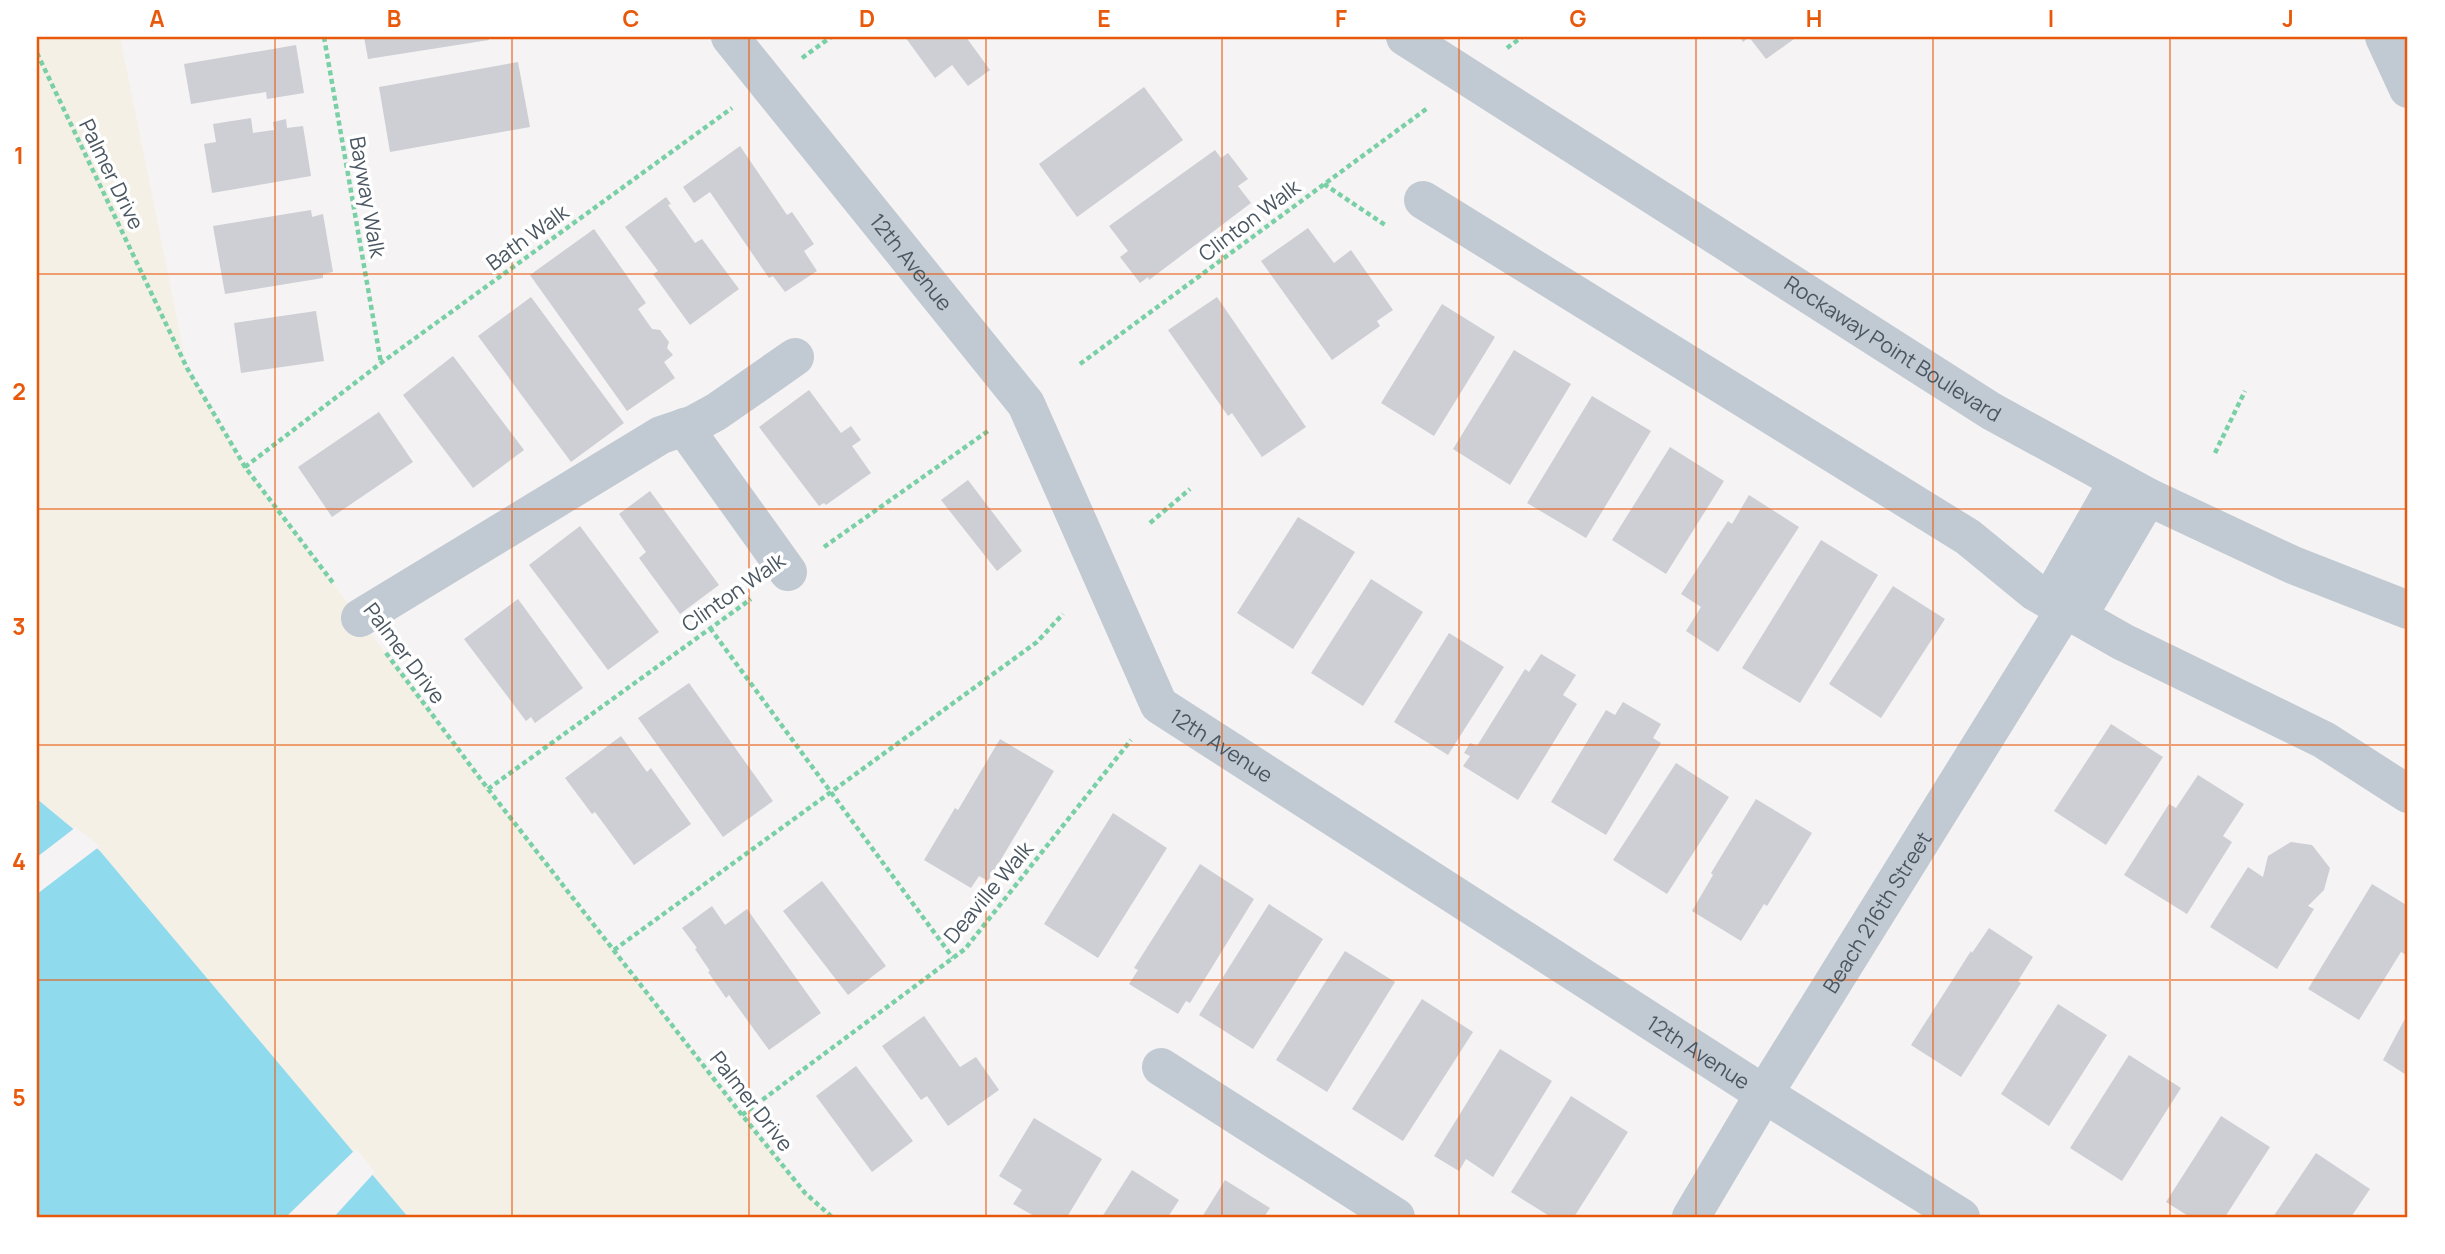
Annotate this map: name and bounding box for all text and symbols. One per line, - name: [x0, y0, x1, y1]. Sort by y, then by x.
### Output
- text: A: [149, 2, 165, 34]
- text: B: [387, 2, 401, 34]
- text: C: [623, 2, 640, 34]
- text: D: [859, 2, 875, 34]
- text: E: [1097, 2, 1111, 34]
- text: F: [1335, 2, 1347, 34]
- text: G: [1570, 2, 1587, 34]
- text: H: [1806, 2, 1822, 34]
- text: I: [2048, 2, 2054, 34]
- text: J: [2282, 2, 2294, 34]
- street label: Palmer Drive: [73, 114, 151, 234]
- street label: Bayway Walk: [344, 134, 393, 260]
- text: 1: [14, 139, 24, 171]
- street label: Clinton Walk: [1193, 172, 1306, 267]
- street label: Bath Walk: [480, 197, 574, 276]
- street label: 12th Avenue: [864, 208, 959, 316]
- street label: Rockaway Point Boulevard: [1779, 269, 2006, 428]
- text: 2: [12, 375, 26, 407]
- street label: Clinton Walk: [676, 546, 791, 638]
- street label: Palmer Drive: [358, 597, 452, 709]
- text: 3: [12, 610, 26, 642]
- street label: 12th Avenue: [1165, 702, 1278, 789]
- street label: Beach 216th Street: [1816, 826, 1938, 998]
- street label: Deaville Walk: [937, 835, 1039, 949]
- text: 4: [12, 845, 26, 877]
- street label: 12th Avenue: [1642, 1008, 1755, 1095]
- street label: Palmer Drive: [704, 1045, 800, 1157]
- text: 5: [12, 1081, 26, 1113]

